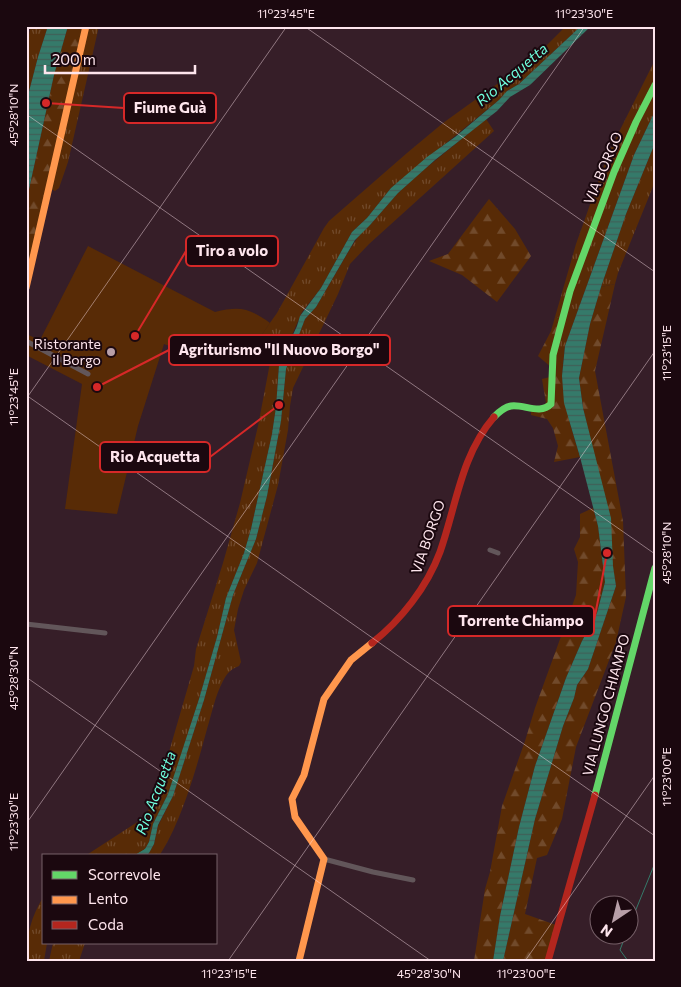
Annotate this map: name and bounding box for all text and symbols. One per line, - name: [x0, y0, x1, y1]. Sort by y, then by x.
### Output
- text: 11°23'45"E: [257, 6, 315, 20]
- text: 11°23'30"E: [555, 6, 613, 20]
- water label: Rio Acquetta: [472, 39, 551, 109]
- scale bar: [45, 42, 195, 74]
- text: 200 m: [52, 50, 96, 68]
- text: 45°28'10"N: [6, 84, 20, 146]
- callout: Fiume Guà: [124, 93, 216, 123]
- text: Fiume Guà: [134, 98, 206, 116]
- street label: VIA BORGO: [580, 129, 625, 207]
- callout: Tiro a volo: [186, 236, 278, 266]
- text: Tiro a volo: [196, 241, 268, 259]
- text: 11°23'15"E: [659, 325, 673, 381]
- place label: Ristorante il Borgo: [34, 335, 101, 368]
- callout: Agriturismo "Il Nuovo Borgo": [169, 335, 390, 365]
- text: Agriturismo "Il Nuovo Borgo": [178, 340, 380, 358]
- marker: Ristorante il Borgo: [105, 346, 117, 358]
- text: 11°23'45"E: [6, 368, 20, 426]
- callout: Rio Acquetta: [100, 442, 210, 472]
- text: Rio Acquetta: [110, 447, 200, 465]
- street label: VIA BORGO: [407, 498, 448, 576]
- text: 45°28'10"N: [659, 522, 673, 584]
- callout: Torrente Chiampo: [448, 606, 594, 636]
- text: Torrente Chiampo: [458, 611, 584, 629]
- street label: VIA LUNGO CHIAMPO: [578, 632, 633, 778]
- text: 45°28'30"N: [6, 646, 20, 710]
- text: 11°23'00"E: [659, 747, 673, 807]
- water label: Rio Acquetta: [131, 748, 179, 837]
- text: 11°23'30"E: [6, 793, 20, 851]
- legend: [42, 854, 218, 944]
- text: Scorrevole: [88, 865, 161, 883]
- text: Lento: [88, 889, 128, 907]
- north arrow: [588, 894, 638, 944]
- text: Coda: [88, 915, 124, 933]
- text: N: [597, 921, 615, 941]
- text: 11°23'15"E: [201, 966, 257, 980]
- text: 45°28'30"N: [397, 966, 461, 980]
- text: 11°23'00"E: [496, 966, 556, 980]

